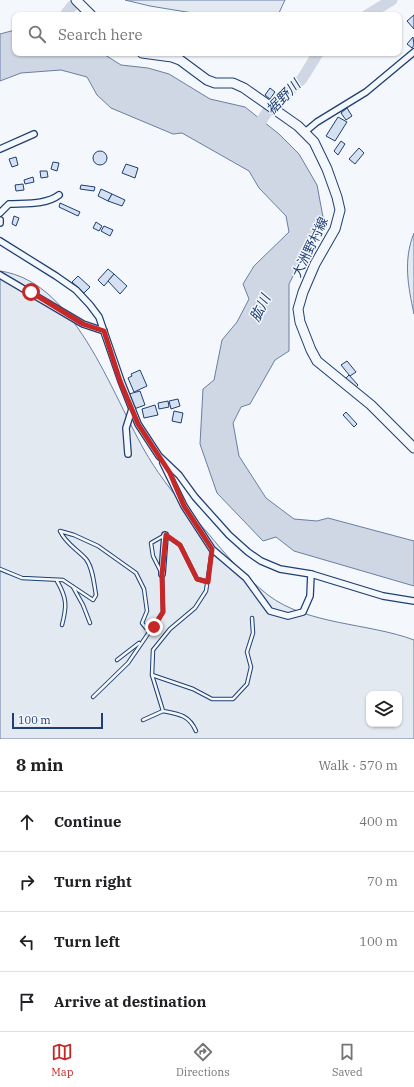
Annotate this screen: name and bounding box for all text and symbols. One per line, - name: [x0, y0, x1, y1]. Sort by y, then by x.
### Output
- search box: [12, 12, 402, 56]
- icon: search: [26, 23, 48, 45]
- text: Search here: [58, 25, 143, 44]
- water label: 裾野川: [262, 74, 305, 118]
- street label: 大洲野村線: [288, 214, 332, 280]
- route start: [22, 283, 40, 301]
- water label: 肱川: [246, 290, 275, 325]
- route end: [145, 618, 163, 636]
- map controls: [366, 691, 402, 727]
- button: layers: [366, 691, 402, 727]
- scale bar: [12, 711, 103, 730]
- text: 100 m: [18, 713, 51, 727]
- text: 8 min: [16, 754, 64, 776]
- text: Walk · 570 m: [319, 757, 398, 774]
- icon: ahead: [16, 811, 38, 833]
- text: Continue: [54, 812, 121, 831]
- text: 400 m: [359, 813, 398, 830]
- icon: right: [16, 871, 38, 893]
- text: Turn right: [54, 872, 132, 891]
- text: 70 m: [367, 873, 398, 890]
- icon: left: [16, 931, 38, 953]
- text: Turn left: [54, 932, 120, 951]
- text: 100 m: [359, 933, 398, 950]
- icon: arrive: [16, 991, 38, 1013]
- text: Arrive at destination: [54, 992, 206, 1011]
- tab: Map: [51, 1041, 74, 1079]
- tab: Directions: [176, 1041, 230, 1079]
- tab: Saved: [332, 1041, 363, 1079]

